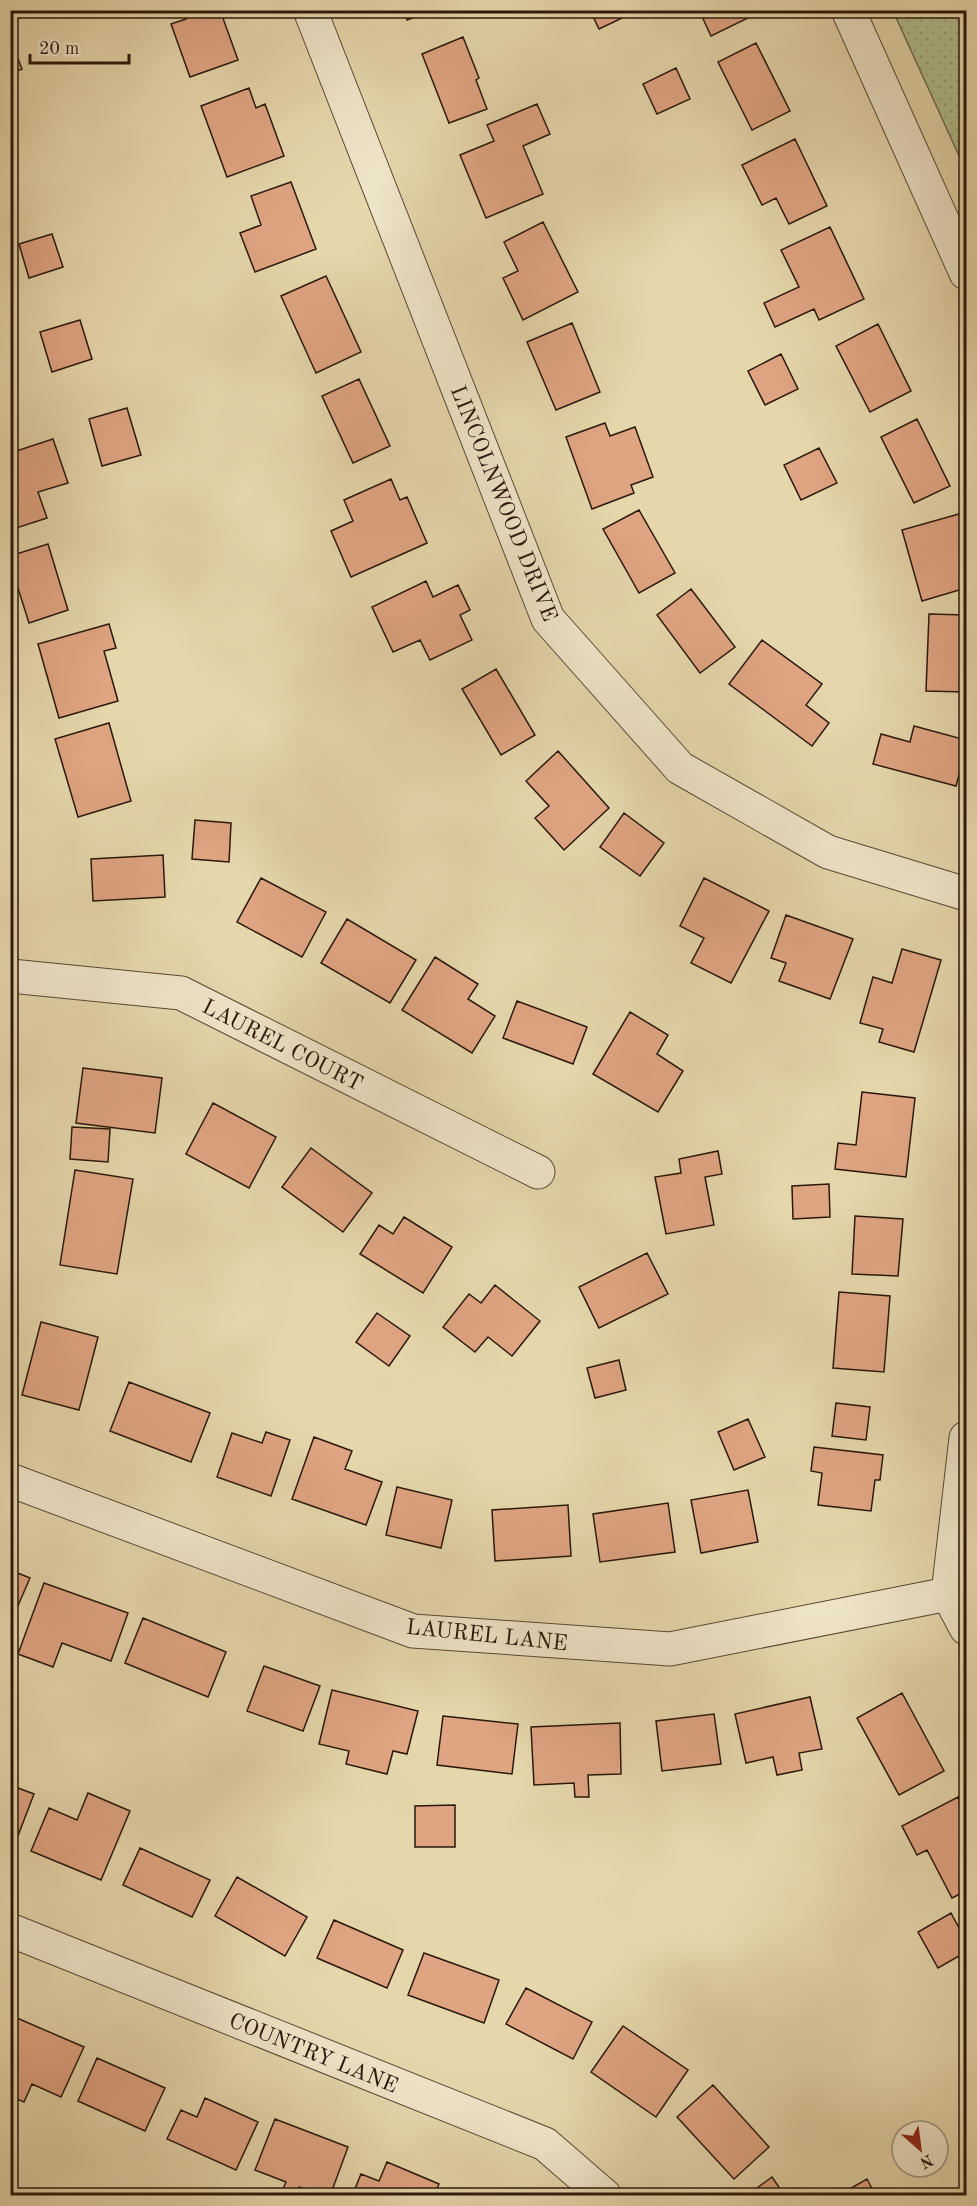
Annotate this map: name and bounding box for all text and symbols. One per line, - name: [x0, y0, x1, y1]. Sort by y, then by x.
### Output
- scale bar: [30, 27, 129, 65]
- text: 20 m: [39, 40, 79, 58]
- street label: LINCOLNWOOD DRIVE: [446, 383, 561, 625]
- street label: LAUREL COURT: [198, 996, 366, 1096]
- street label: LAUREL LANE: [405, 1617, 569, 1655]
- street label: COUNTRY LANE: [226, 2010, 401, 2098]
- north arrow: [890, 2119, 950, 2179]
- text: N: [916, 2151, 935, 2171]

